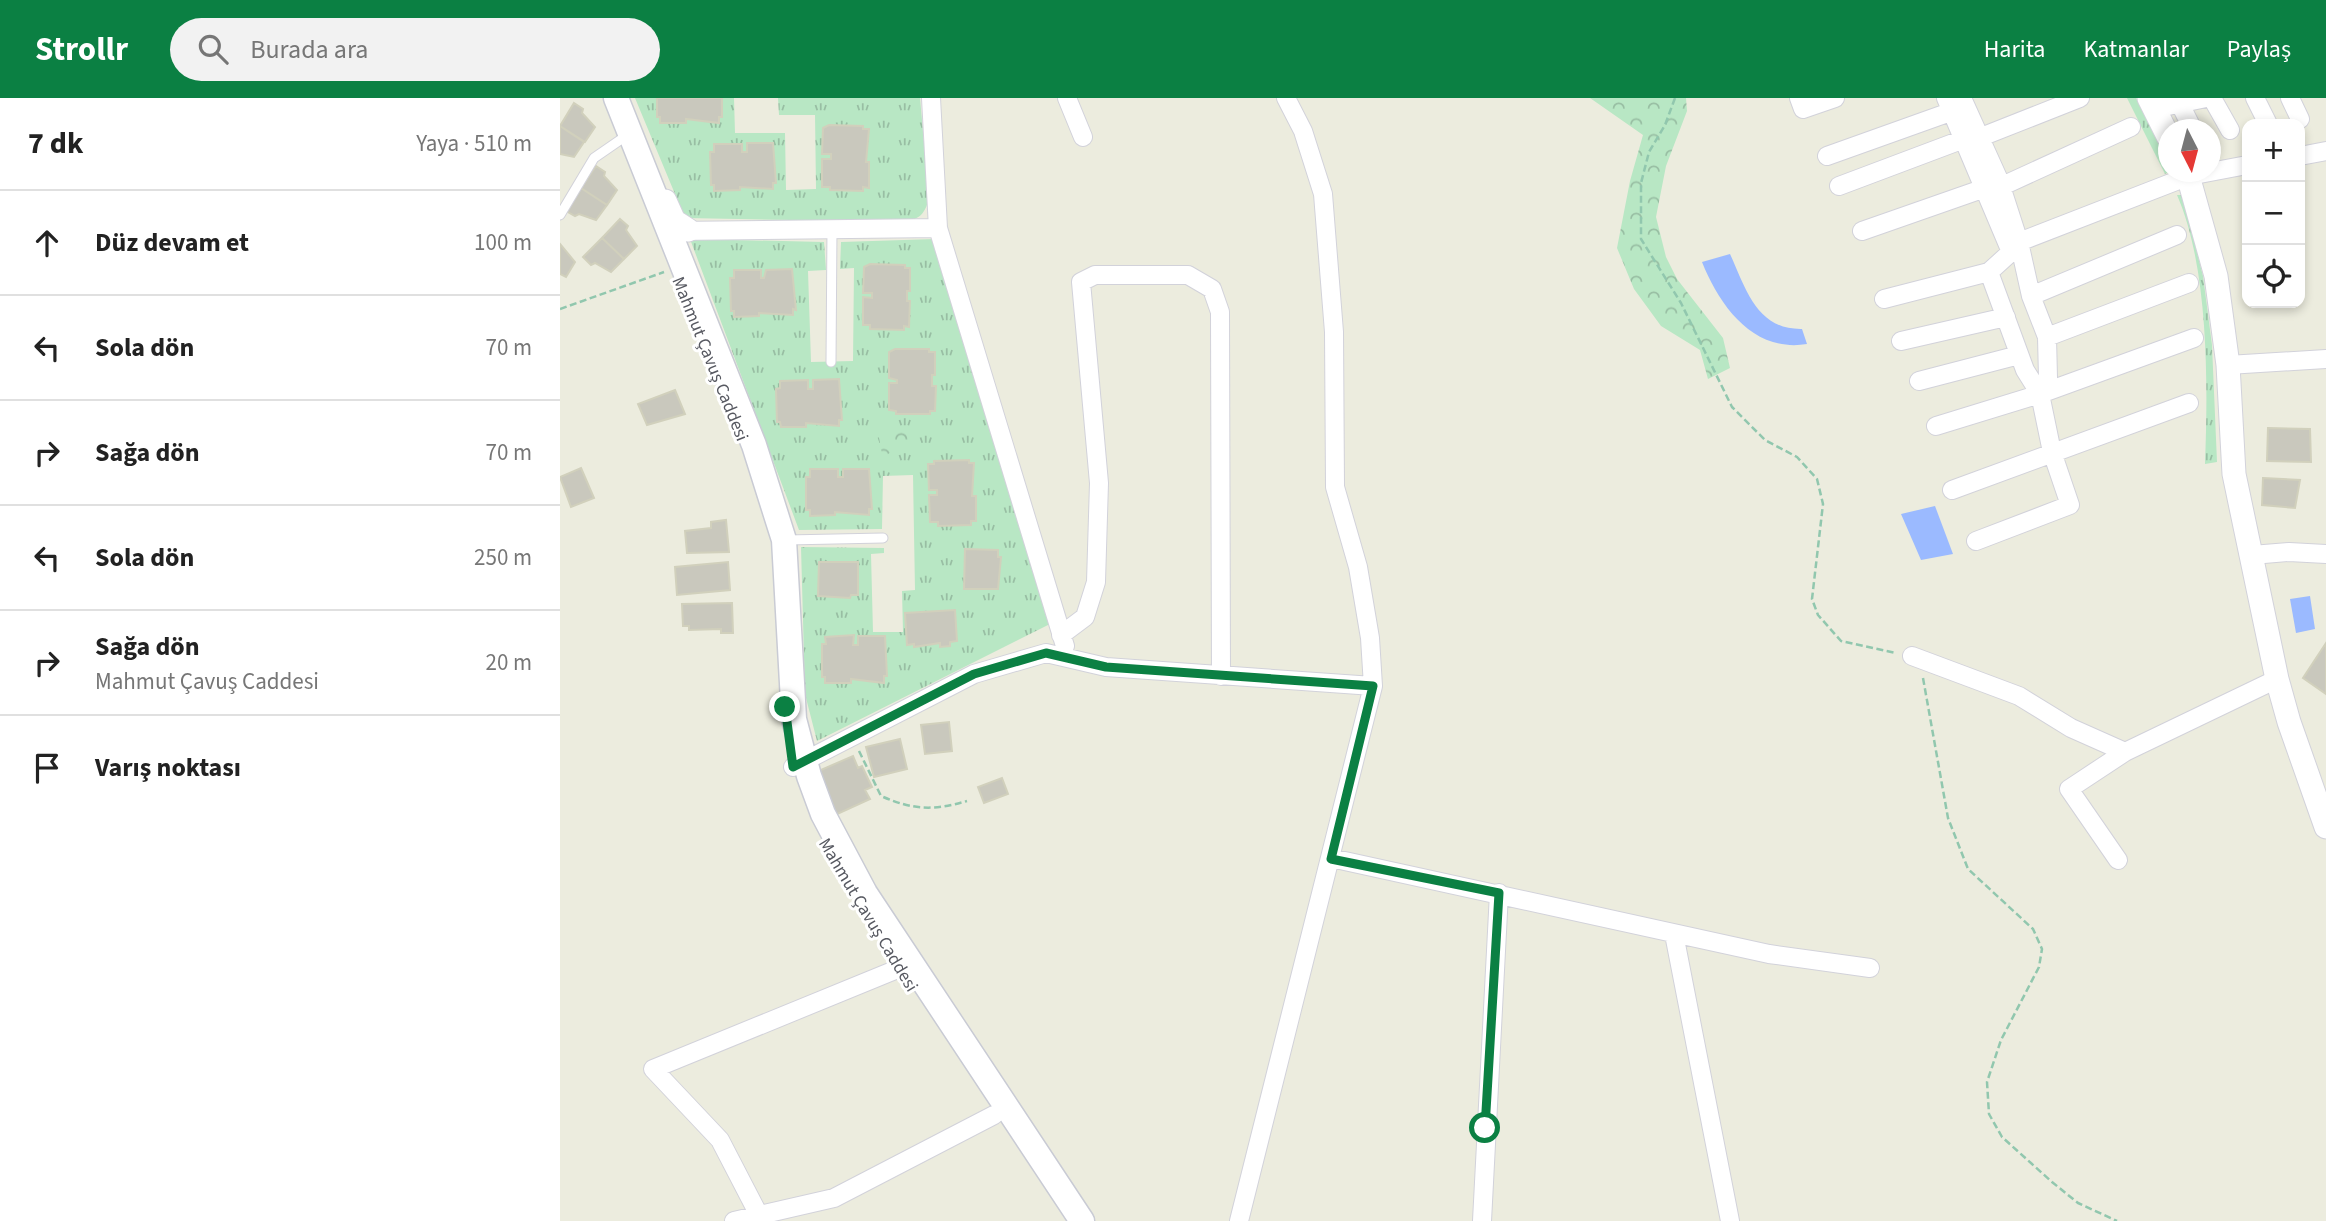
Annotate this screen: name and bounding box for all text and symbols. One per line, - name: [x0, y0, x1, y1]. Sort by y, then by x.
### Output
- search box: [170, 18, 660, 81]
- text: Strollr: [35, 26, 128, 73]
- icon: search: [194, 30, 232, 68]
- text: Burada ara: [250, 31, 368, 68]
- text: Harita: [1984, 32, 2045, 67]
- text: Katmanlar: [2083, 32, 2189, 67]
- text: Paylaş: [2227, 32, 2291, 67]
- north arrow: [2158, 119, 2221, 182]
- map controls: [2242, 119, 2305, 308]
- button: +: [2242, 119, 2305, 182]
- text: 7 dk: [28, 122, 83, 165]
- text: Yaya · 510 m: [416, 127, 532, 160]
- button: −: [2242, 182, 2305, 245]
- icon: ahead: [28, 224, 66, 262]
- text: Düz devam et: [95, 224, 249, 261]
- text: 100 m: [474, 226, 532, 259]
- button: locate: [2242, 245, 2305, 308]
- street label: Mahmut Çavuş Caddesi: [666, 273, 754, 445]
- icon: left: [28, 329, 66, 367]
- text: Sola dön: [95, 329, 194, 366]
- text: 70 m: [485, 331, 532, 364]
- icon: right: [28, 434, 66, 472]
- text: Sağa dön: [95, 434, 200, 471]
- text: 70 m: [485, 436, 532, 469]
- icon: left: [28, 539, 66, 577]
- text: Sola dön: [95, 539, 194, 576]
- text: 250 m: [474, 541, 532, 574]
- text: Sağa dön: [95, 628, 200, 665]
- icon: right: [28, 644, 66, 682]
- text: 20 m: [485, 646, 532, 679]
- text: Mahmut Çavuş Caddesi: [95, 665, 319, 698]
- route end: [769, 691, 800, 722]
- icon: arrive: [28, 749, 66, 787]
- text: Varış noktası: [95, 749, 241, 786]
- street label: Mahmut Çavuş Caddesi: [812, 833, 924, 997]
- route start: [1469, 1112, 1500, 1143]

